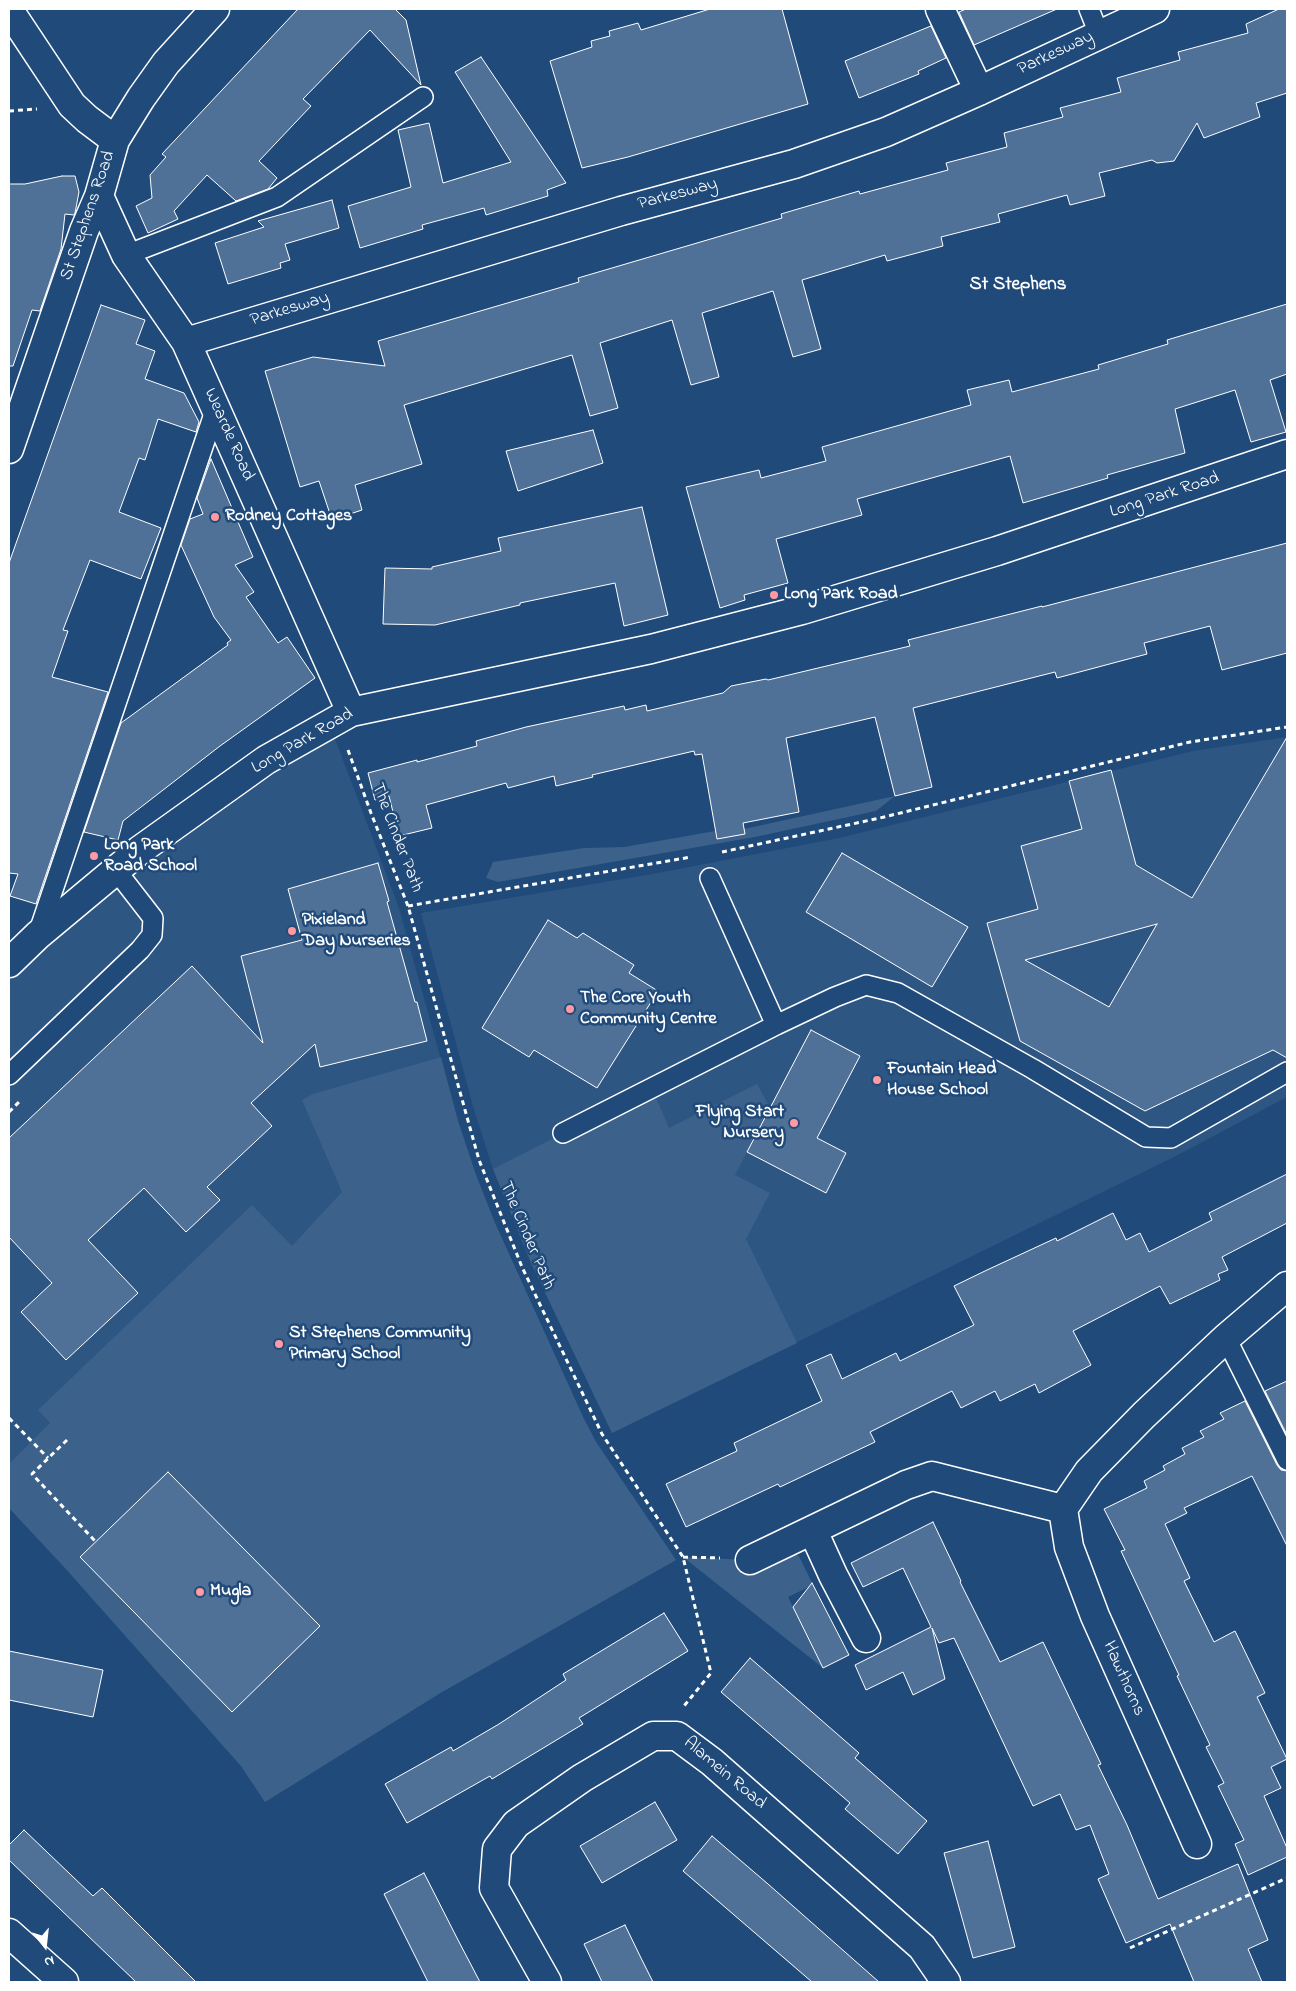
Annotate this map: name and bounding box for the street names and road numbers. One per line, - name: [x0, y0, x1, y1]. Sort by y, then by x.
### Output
- street label: Parkesway: [1015, 27, 1097, 81]
- street label: St Stephens Road: [57, 149, 121, 283]
- street label: Parkesway: [636, 174, 720, 216]
- street label: Parkesway: [248, 288, 332, 332]
- street label: Wearde Road: [198, 385, 258, 485]
- street label: Long Park Road: [1108, 468, 1222, 524]
- street label: Long Park Road: [248, 704, 358, 780]
- street label: The Cinder Path: [365, 780, 427, 896]
- street label: The Cinder Path: [494, 1179, 558, 1293]
- street label: Hawthorns: [1097, 1638, 1149, 1720]
- street label: Alamein Road: [678, 1733, 770, 1815]

